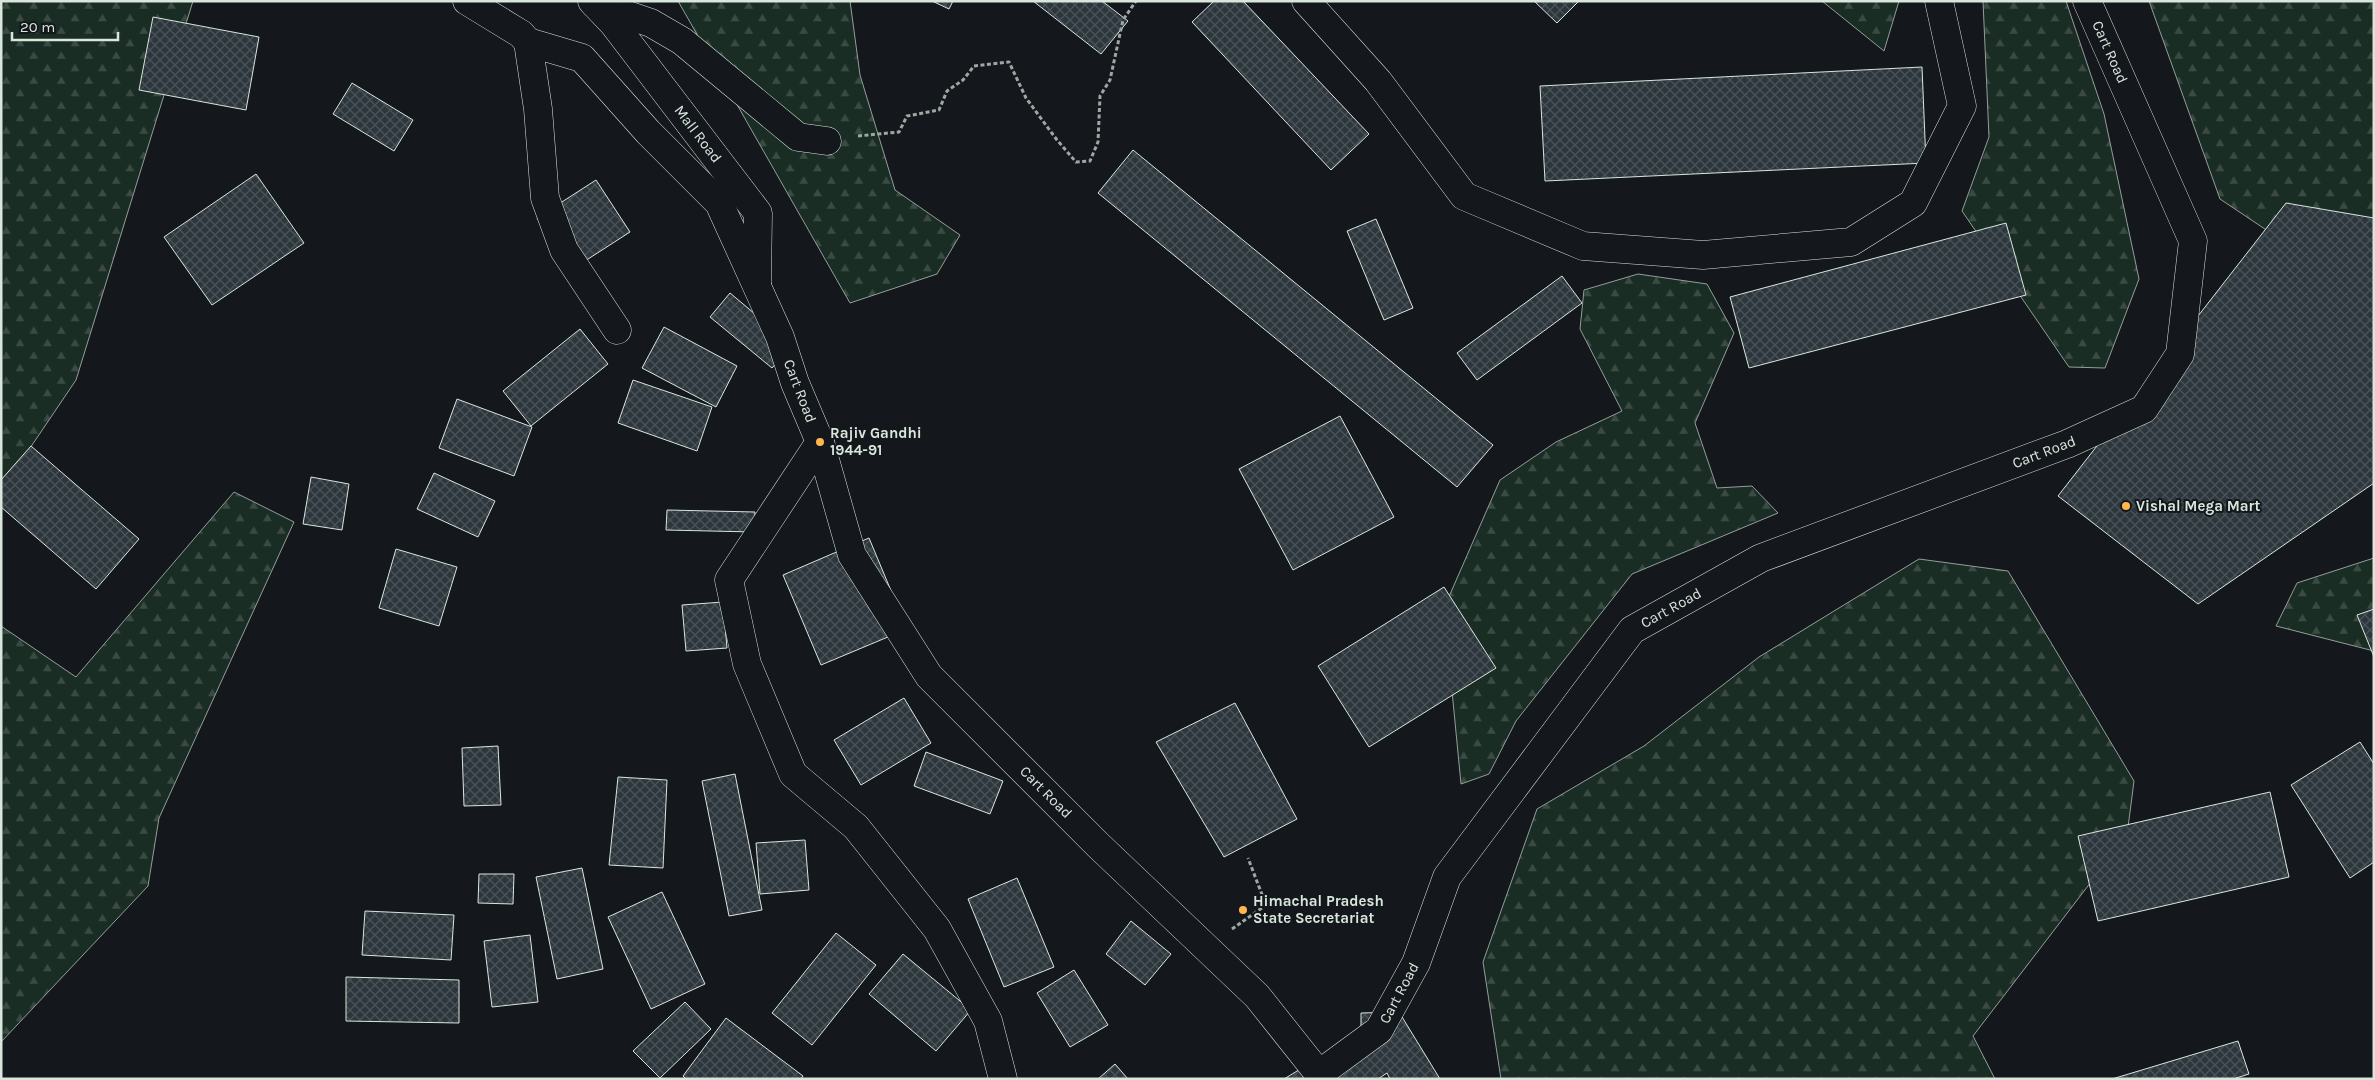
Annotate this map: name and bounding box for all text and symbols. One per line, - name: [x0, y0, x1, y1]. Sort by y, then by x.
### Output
- scale bar: [12, 10, 119, 42]
- text: 20 m: [20, 18, 55, 36]
- street label: Cart Road: [2088, 18, 2132, 86]
- street label: Mall Road: [671, 102, 725, 166]
- street label: Cart Road: [780, 357, 820, 425]
- place label: Rajiv Gandhi 1944-91: [830, 424, 922, 459]
- street label: Cart Road: [2010, 432, 2078, 472]
- marker: Rajiv Gandhi 1944-91: [814, 436, 826, 448]
- place label: Vishal Mega Mart: [2136, 497, 2260, 515]
- marker: Vishal Mega Mart: [2120, 500, 2132, 512]
- street label: Cart Road: [1638, 584, 1704, 632]
- street label: Cart Road: [1016, 762, 1076, 822]
- place label: Himachal Pradesh State Secretariat: [1253, 892, 1384, 927]
- marker: Himachal Pradesh State Secretariat: [1237, 904, 1249, 916]
- street label: Cart Road: [1375, 959, 1423, 1027]

